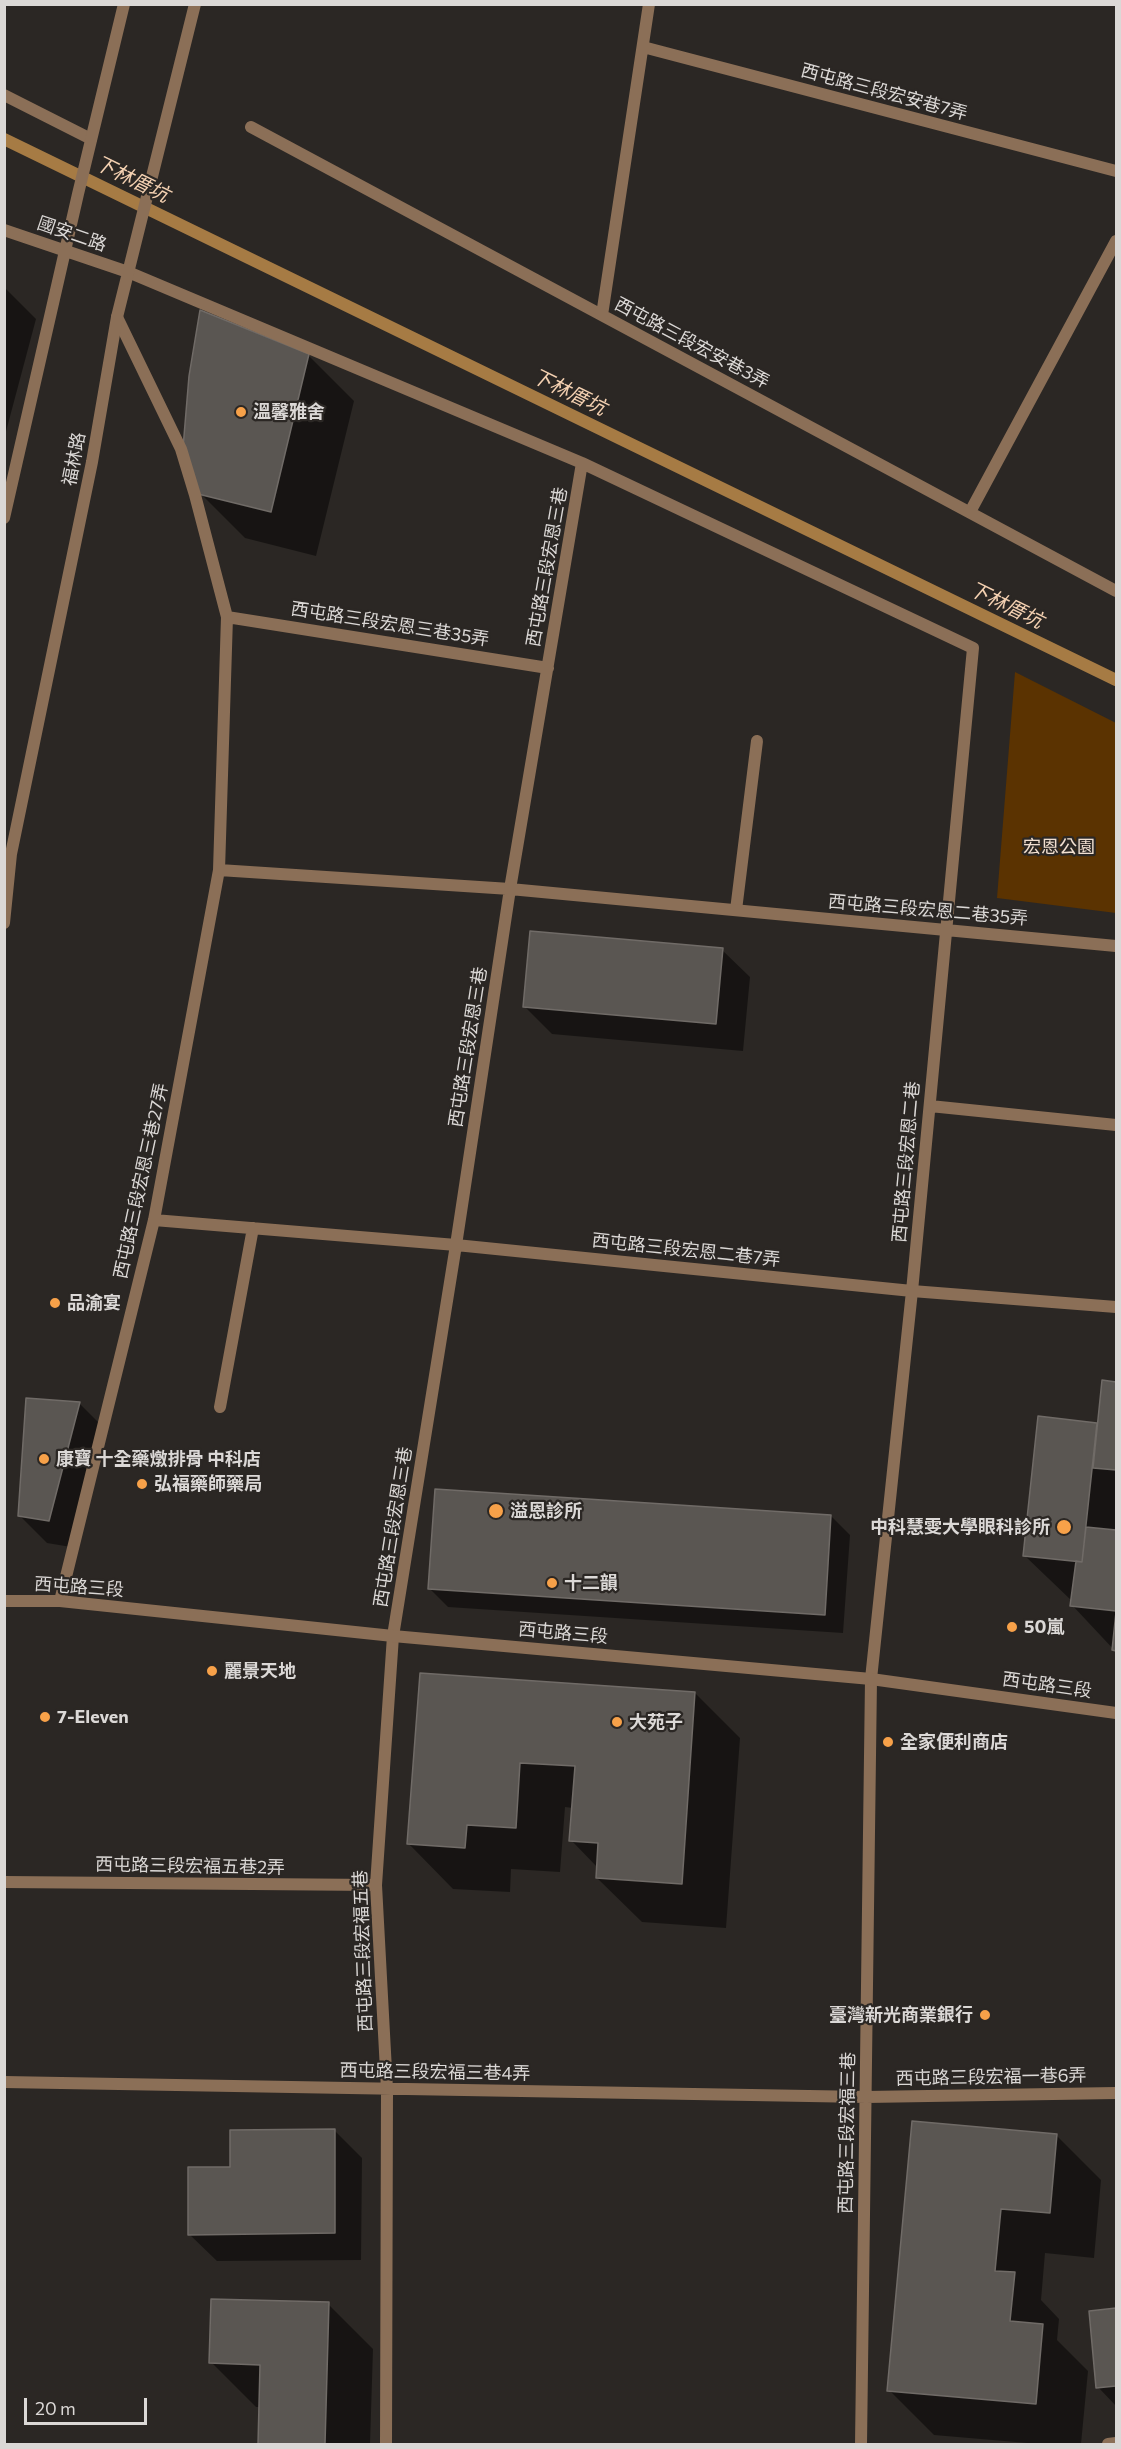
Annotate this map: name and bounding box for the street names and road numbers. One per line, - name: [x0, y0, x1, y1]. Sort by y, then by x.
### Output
- street label: 西屯路三段宏安巷7弄: [798, 59, 970, 125]
- street label: 國安二路: [34, 212, 110, 256]
- street label: 西屯路三段宏安巷3弄: [611, 293, 773, 393]
- street label: 福林路: [58, 430, 90, 488]
- street label: 西屯路三段宏恩三巷: [522, 485, 572, 649]
- street label: 西屯路三段宏恩三巷35弄: [289, 598, 491, 650]
- street label: 西屯路三段宏恩二巷35弄: [827, 890, 1029, 930]
- street label: 西屯路三段宏恩三巷: [445, 965, 491, 1129]
- street label: 西屯路三段宏恩二巷: [888, 1080, 924, 1244]
- street label: 西屯路三段宏恩三巷27弄: [110, 1081, 172, 1281]
- street label: 西屯路三段宏恩二巷7弄: [591, 1229, 781, 1271]
- street label: 西屯路三段宏恩三巷: [370, 1445, 416, 1609]
- street label: 西屯路三段: [33, 1573, 125, 1601]
- street label: 西屯路三段: [517, 1618, 609, 1648]
- street label: 西屯路三段: [1001, 1668, 1093, 1702]
- street label: 西屯路三段宏福五巷2弄: [95, 1854, 285, 1878]
- street label: 西屯路三段宏福五巷: [349, 1870, 377, 2032]
- street label: 西屯路三段宏福三巷: [835, 2052, 859, 2214]
- street label: 西屯路三段宏福三巷4弄: [339, 2060, 531, 2084]
- street label: 西屯路三段宏福一巷6弄: [895, 2065, 1087, 2089]

